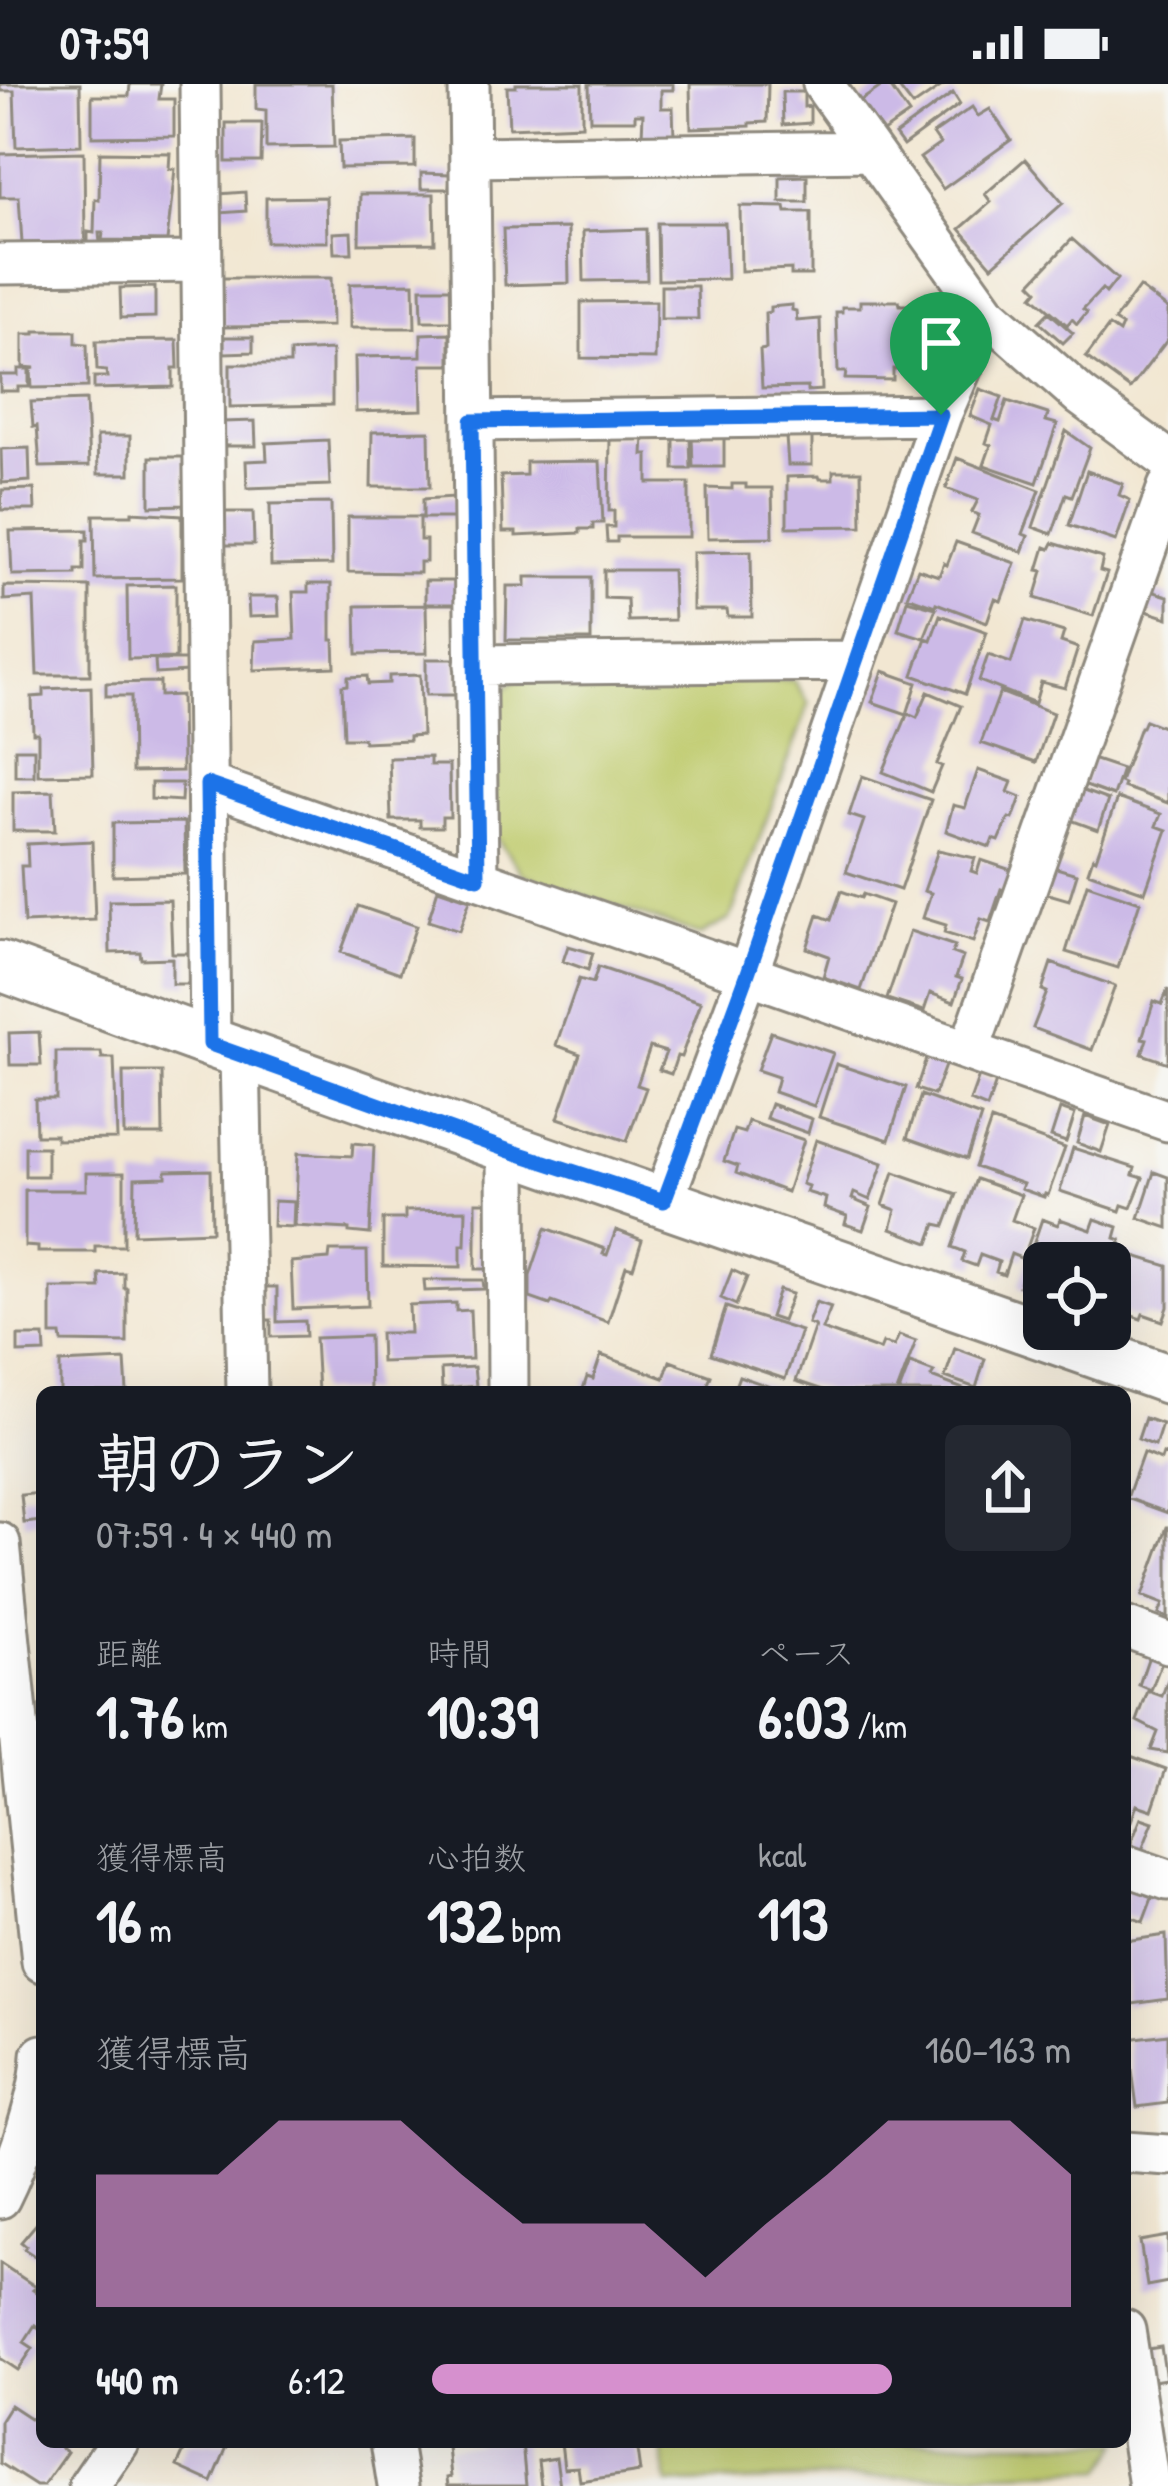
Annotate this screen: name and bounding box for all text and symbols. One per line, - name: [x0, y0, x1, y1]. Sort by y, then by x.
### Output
- text: 07:59: [60, 12, 148, 73]
- pin: [890, 292, 992, 415]
- icon: arrive: [908, 310, 974, 376]
- map controls: [1023, 1242, 1131, 1350]
- button: locate: [1023, 1242, 1131, 1350]
- text: 朝のラン: [96, 1417, 360, 1507]
- button: share: [945, 1425, 1071, 1551]
- text: 07:59 · 4 × 440 m: [96, 1507, 332, 1560]
- text: 距離: [96, 1631, 162, 1675]
- text: 時間: [427, 1631, 493, 1675]
- text: ペース: [758, 1631, 855, 1675]
- text: 1.76: [96, 1675, 184, 1757]
- text: 10:39: [427, 1675, 538, 1757]
- text: 6:03: [758, 1675, 850, 1757]
- text: km: [184, 1704, 228, 1748]
- text: /km: [850, 1704, 907, 1748]
- text: kcal: [758, 1833, 806, 1877]
- text: 獲得標高: [96, 1835, 228, 1879]
- text: 心拍数: [427, 1835, 526, 1879]
- text: 113: [758, 1877, 828, 1959]
- text: 16: [96, 1879, 142, 1961]
- text: 132: [427, 1879, 504, 1961]
- text: m: [142, 1908, 172, 1952]
- text: bpm: [504, 1908, 562, 1952]
- text: 160–163 m: [925, 2022, 1071, 2075]
- text: 獲得標高: [96, 2026, 252, 2079]
- text: 440 m: [96, 2353, 178, 2406]
- text: 6:12: [288, 2353, 345, 2406]

